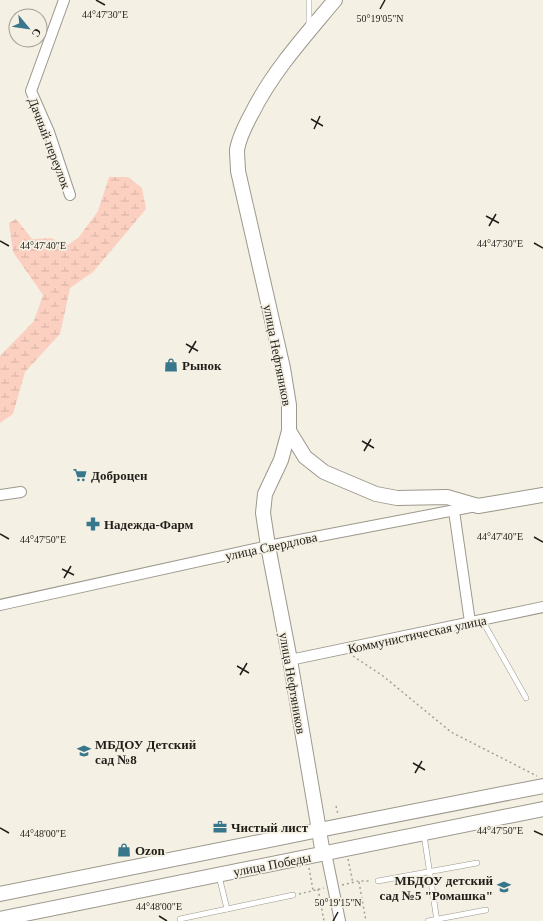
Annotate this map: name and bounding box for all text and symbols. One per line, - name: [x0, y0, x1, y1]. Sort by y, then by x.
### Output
- north arrow: [8, 8, 48, 48]
- text: 44°47'30"E: [82, 9, 128, 20]
- text: 50°19'05"N: [356, 13, 404, 24]
- text: С: [30, 26, 44, 39]
- street label: Дачный переулок: [25, 95, 74, 192]
- text: 44°47'30"E: [477, 238, 523, 249]
- text: 44°47'40"E: [20, 240, 66, 251]
- street label: улица Нефтяников: [260, 303, 295, 407]
- shop icon: Рынок: [163, 357, 179, 373]
- place label: Рынок: [182, 358, 222, 373]
- supermarket icon: Доброцен: [72, 467, 88, 483]
- place label: Доброцен: [91, 468, 148, 483]
- pharmacy icon: Надежда-Фарм: [85, 516, 101, 532]
- place label: Надежда-Фарм: [104, 517, 193, 532]
- street label: улица Свердлова: [224, 529, 319, 564]
- text: 44°47'40"E: [477, 531, 523, 542]
- text: 44°47'50"E: [20, 534, 66, 545]
- street label: Коммунистическая улица: [347, 612, 488, 657]
- street label: улица Нефтяников: [276, 631, 309, 735]
- place label: МБДОУ Детский сад №8: [95, 737, 197, 767]
- school or university icon: МБДОУ Детский сад №8: [76, 743, 92, 759]
- office icon: Чистый лист: [212, 819, 228, 835]
- place label: Чистый лист: [231, 820, 309, 835]
- text: 44°47'50"E: [477, 825, 523, 836]
- text: 44°48'00"E: [20, 828, 66, 839]
- shop icon: Ozon: [116, 842, 132, 858]
- place label: Ozon: [135, 843, 165, 858]
- street label: улица Победы: [232, 850, 312, 879]
- place label: МБДОУ детский сад №5 "Ромашка": [380, 873, 494, 903]
- school or university icon: МБДОУ детский сад №5 "Ромашка": [496, 879, 512, 895]
- text: 50°19'15"N: [314, 897, 362, 908]
- text: 44°48'00"E: [136, 901, 182, 912]

